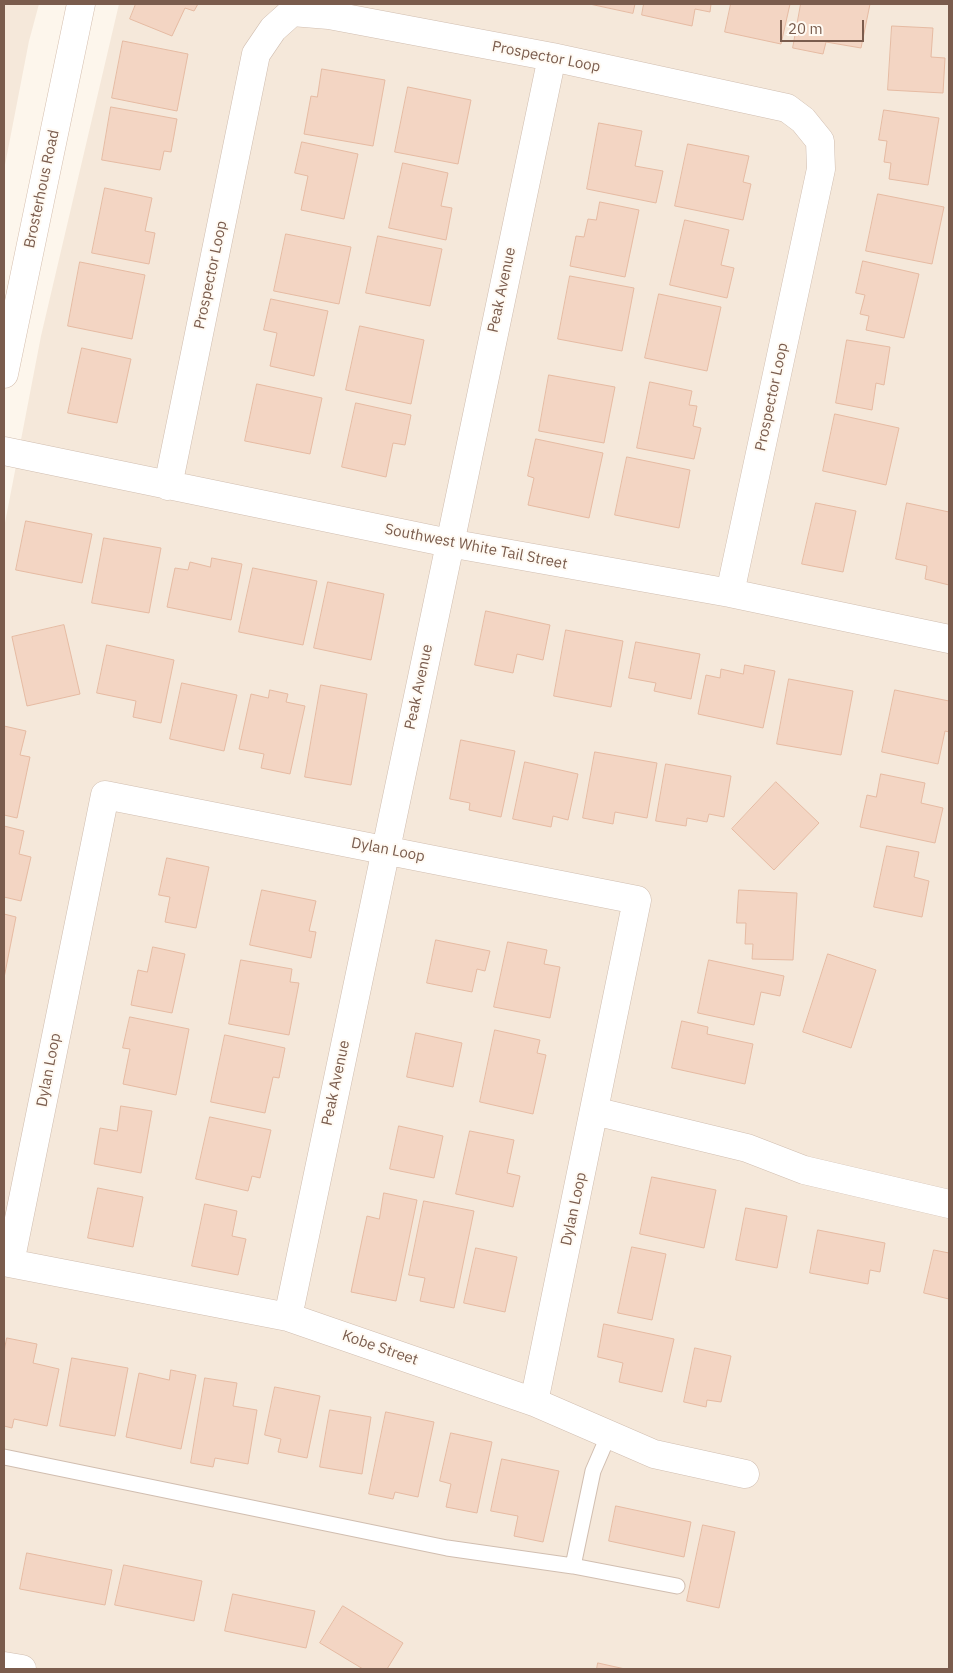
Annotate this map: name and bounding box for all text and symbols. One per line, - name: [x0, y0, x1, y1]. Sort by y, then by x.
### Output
- scale bar: [783, 10, 867, 42]
- text: 20 m: [788, 19, 823, 38]
- street label: Prospector Loop: [490, 38, 602, 76]
- street label: Brosterhous Road: [21, 128, 63, 250]
- street label: Prospector Loop: [191, 219, 231, 331]
- street label: Peak Avenue: [484, 246, 520, 334]
- street label: Prospector Loop: [752, 341, 792, 453]
- street label: Southwest White Tail Street: [383, 520, 569, 574]
- street label: Peak Avenue: [401, 643, 437, 731]
- street label: Dylan Loop: [350, 834, 426, 866]
- street label: Dylan Loop: [33, 1032, 65, 1108]
- street label: Peak Avenue: [318, 1039, 354, 1127]
- street label: Dylan Loop: [557, 1171, 591, 1247]
- street label: Kobe Street: [340, 1327, 420, 1369]

